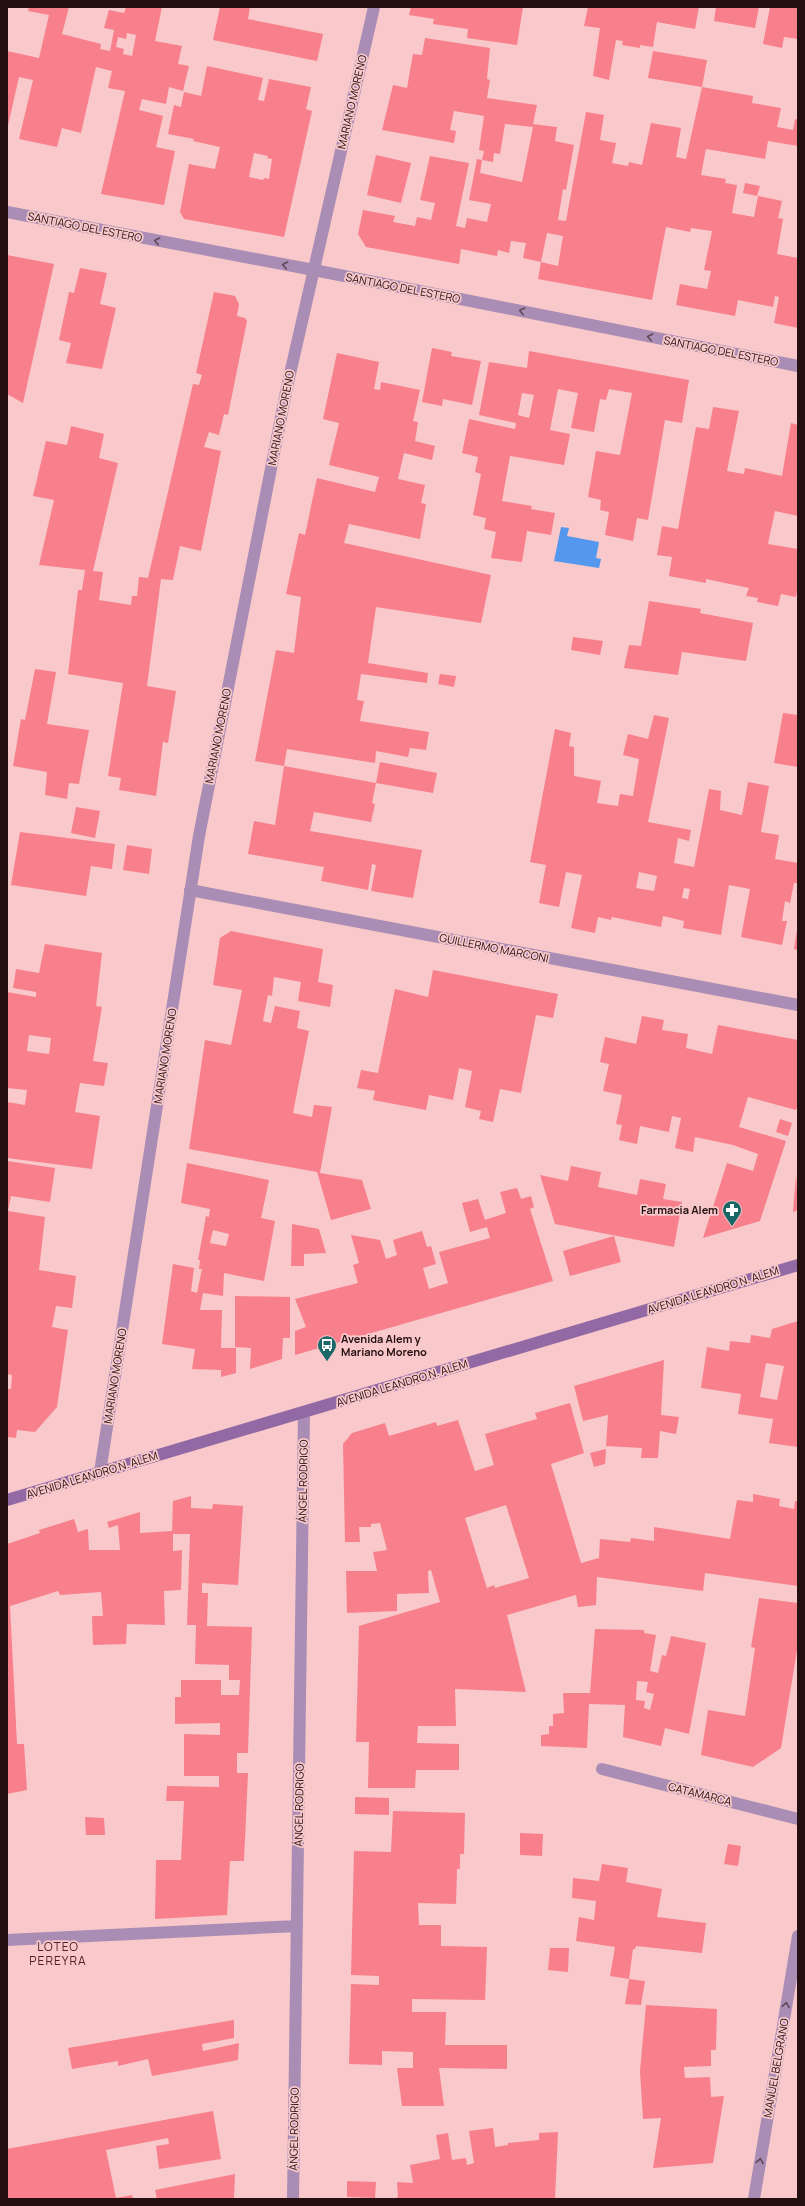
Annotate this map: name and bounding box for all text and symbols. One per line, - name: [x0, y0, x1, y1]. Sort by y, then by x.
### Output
- street label: MARIANO MORENO: [333, 53, 370, 150]
- street label: SANTIAGO DEL ESTERO: [26, 208, 144, 245]
- one-way arrow: [154, 237, 160, 245]
- one-way arrow: [282, 261, 288, 269]
- street label: SANTIAGO DEL ESTERO: [344, 269, 462, 306]
- one-way arrow: [519, 308, 525, 316]
- street label: SANTIAGO DEL ESTERO: [662, 332, 780, 369]
- one-way arrow: [647, 333, 653, 341]
- street label: MARIANO MORENO: [264, 369, 297, 467]
- street label: MARIANO MORENO: [201, 687, 234, 785]
- street label: GUILLERMO MARCONI: [438, 930, 550, 965]
- street label: MARIANO MORENO: [150, 1007, 179, 1105]
- pharmacy icon: Farmacia Alem: [721, 1199, 743, 1227]
- place label: Farmacia Alem: [641, 1202, 718, 1217]
- street label: AVENIDA LEANDRO N. ALEM: [645, 1262, 781, 1317]
- street label: MARIANO MORENO: [100, 1327, 129, 1425]
- place label: Avenida Alem y Mariano Moreno: [341, 1331, 427, 1359]
- bus stop icon: Avenida Alem y Mariano Moreno: [316, 1334, 338, 1362]
- street label: AVENIDA LEANDRO N. ALEM: [334, 1355, 470, 1410]
- street label: ÁNGEL RODRIGO: [294, 1439, 311, 1523]
- street label: AVENIDA LEANDRO N. ALEM: [24, 1447, 160, 1502]
- street label: ÁNGEL RODRIGO: [290, 1763, 307, 1847]
- street label: CATAMARCA: [667, 1778, 733, 1809]
- district label: LOTEO PEREYRA: [29, 1938, 87, 1969]
- one-way arrow: [782, 2002, 790, 2008]
- street label: MANUEL BELGRANO: [759, 2017, 792, 2119]
- street label: ÁNGEL RODRIGO: [285, 2087, 302, 2171]
- one-way arrow: [755, 2157, 764, 2164]

